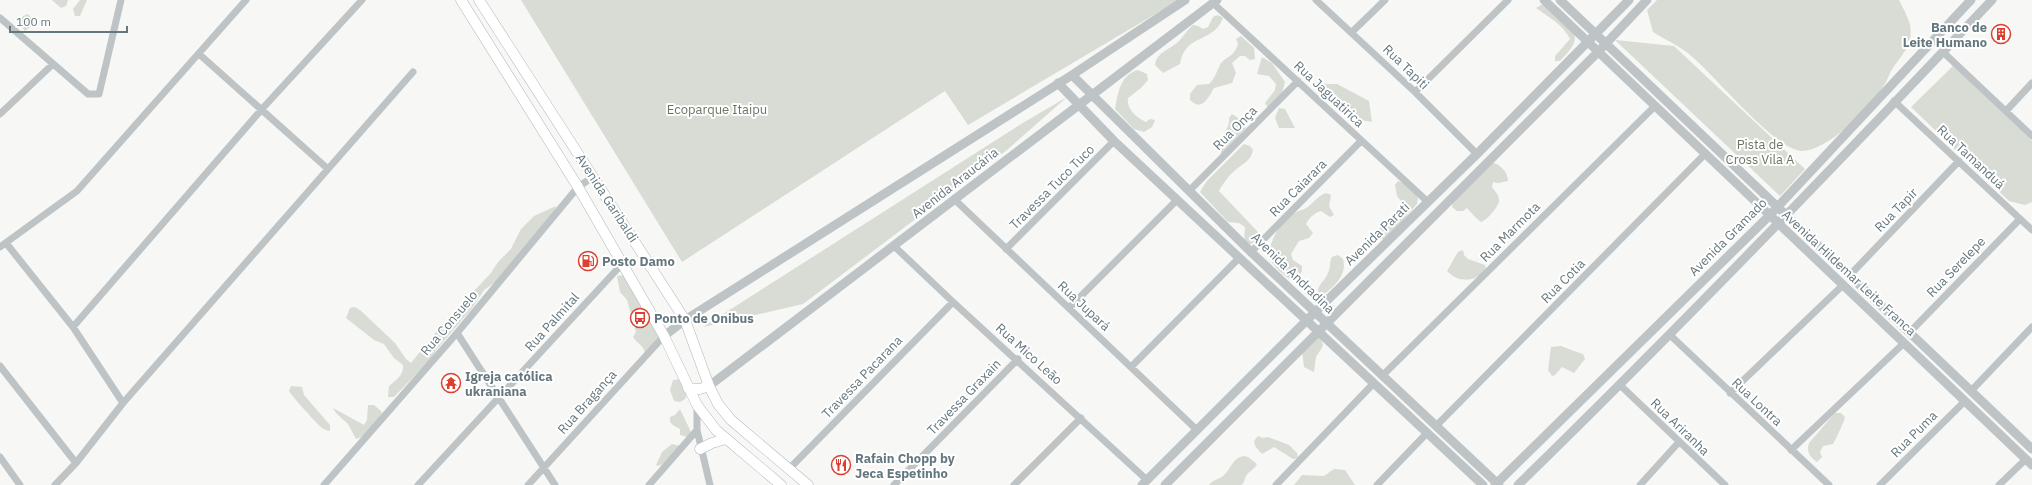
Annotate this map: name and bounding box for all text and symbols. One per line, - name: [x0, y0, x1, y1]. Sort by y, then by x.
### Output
- scale bar: [10, 8, 127, 34]
- text: 100 m: [16, 14, 51, 29]
- place label: Banco de Leite Humano: [1903, 19, 1987, 51]
- building icon: Banco de Leite Humano: [1990, 23, 2012, 45]
- street label: Rua Tapiti: [1379, 41, 1433, 93]
- street label: Rua Jaguatirica: [1290, 57, 1368, 131]
- park label: Ecoparque Itaipu: [667, 101, 767, 118]
- street label: Rua Onça: [1209, 102, 1261, 154]
- street label: Rua Tamanduá: [1933, 121, 2009, 193]
- park label: Pista de Cross Vila A: [1726, 136, 1795, 168]
- street label: Travessa Tuco Tuco: [1006, 141, 1098, 233]
- street label: Avenida Araucária: [908, 144, 1002, 222]
- street label: Avenida Garibaldi: [572, 150, 642, 246]
- street label: Rua Caiarara: [1266, 156, 1330, 220]
- street label: Rua Tapir: [1871, 184, 1921, 236]
- street label: Avenida Gramado: [1685, 194, 1771, 280]
- street label: Rua Marmota: [1476, 198, 1544, 266]
- street label: Avenida Parati: [1341, 199, 1413, 269]
- street label: Avenida Hildemar Leite Franca: [1778, 206, 1920, 340]
- street label: Avenida Andradina: [1248, 229, 1338, 317]
- street label: Rua Serelepe: [1923, 233, 1989, 301]
- fuel station icon: Posto Damo: [577, 250, 599, 272]
- place label: Posto Damo: [602, 253, 675, 270]
- street label: Rua Cotia: [1537, 255, 1589, 307]
- street label: Rua Jupará: [1054, 277, 1114, 335]
- street label: Rua Consuelo: [417, 287, 481, 359]
- street label: Rua Palmital: [521, 289, 583, 355]
- bus stop icon: Ponto de Onibus: [629, 307, 651, 329]
- place label: Ponto de Onibus: [654, 310, 754, 327]
- street label: Rua Mico Leão: [992, 320, 1066, 388]
- street label: Travessa Pacarana: [818, 332, 906, 422]
- street label: Travessa Graxain: [923, 355, 1005, 439]
- street label: Rua Bragança: [554, 366, 620, 438]
- place label: Igreja católica ukraniana: [465, 368, 553, 400]
- temple icon: Igreja católica ukraniana: [440, 372, 462, 394]
- street label: Rua Lontra: [1728, 374, 1786, 430]
- street label: Rua Ariranha: [1647, 395, 1713, 459]
- street label: Rua Puma: [1887, 407, 1941, 461]
- place label: Rafain Chopp by Jeca Espetinho: [855, 450, 955, 482]
- restaurant icon: Rafain Chopp by Jeca Espetinho: [830, 454, 852, 476]

